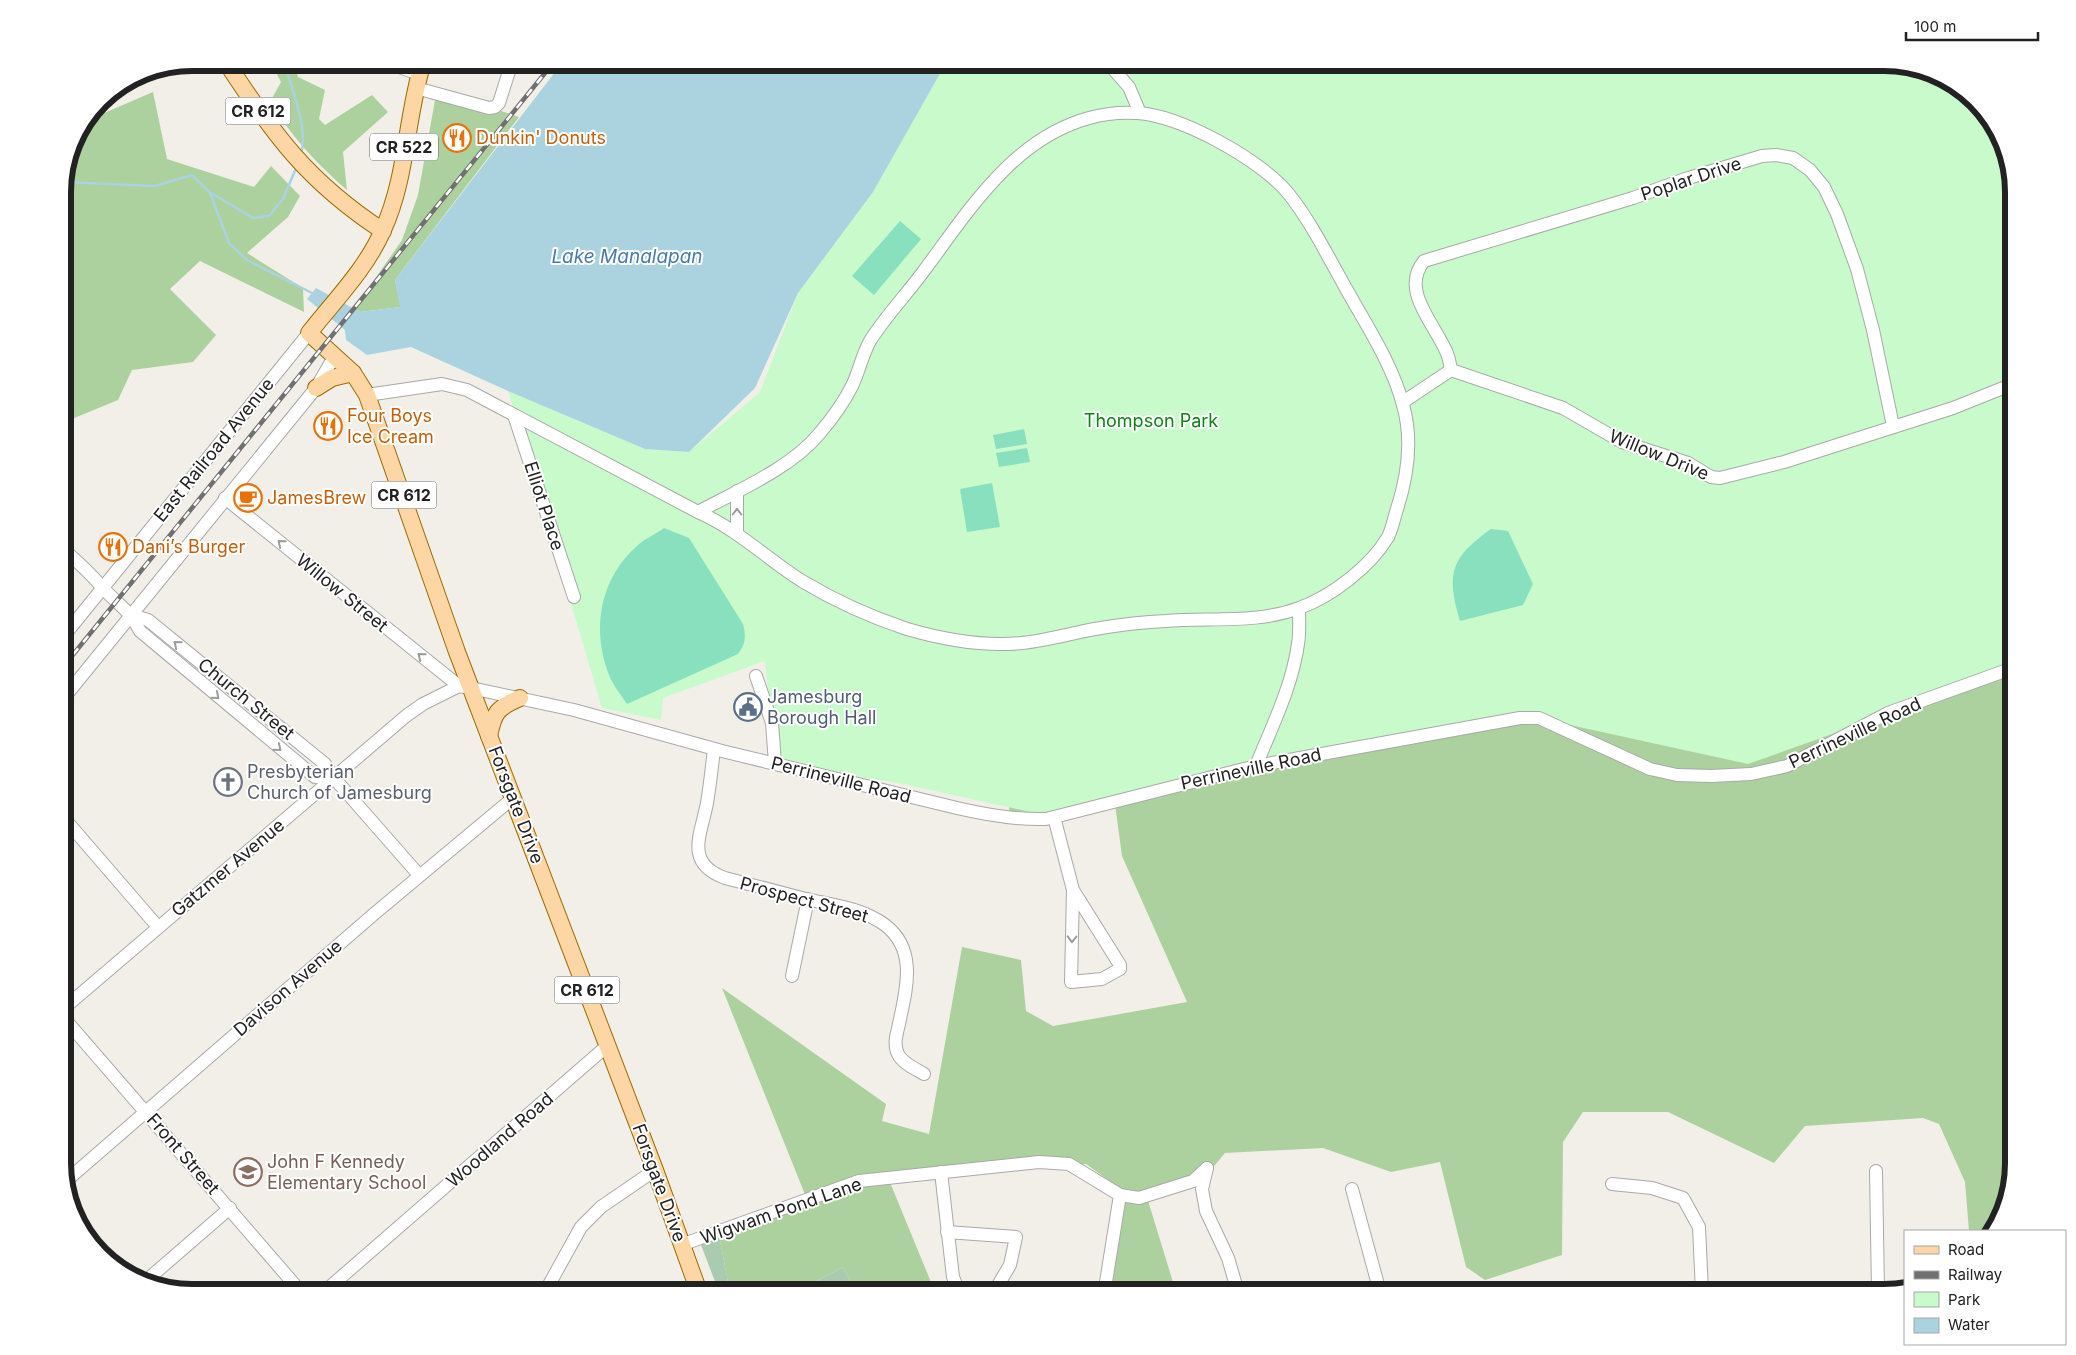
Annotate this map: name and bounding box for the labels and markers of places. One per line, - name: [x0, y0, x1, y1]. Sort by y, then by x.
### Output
- restaurant icon: Dunkin' Donuts: [442, 123, 472, 153]
- place label: Dunkin' Donuts: [476, 127, 606, 148]
- place label: Four Boys Ice Cream: [347, 405, 434, 447]
- restaurant icon: Four Boys Ice Cream: [313, 411, 343, 441]
- cafe icon: JamesBrew: [233, 483, 263, 513]
- place label: JamesBrew: [267, 487, 367, 508]
- restaurant icon: Dani’s Burger: [98, 532, 128, 562]
- place label: Dani’s Burger: [132, 536, 245, 557]
- place label: Jamesburg Borough Hall: [767, 686, 876, 728]
- public building icon: Jamesburg Borough Hall: [733, 692, 763, 722]
- place label: Presbyterian Church of Jamesburg: [247, 761, 432, 803]
- church icon: Presbyterian Church of Jamesburg: [213, 767, 243, 797]
- place label: John F Kennedy Elementary School: [267, 1151, 426, 1193]
- school or university icon: John F Kennedy Elementary School: [233, 1157, 263, 1187]

